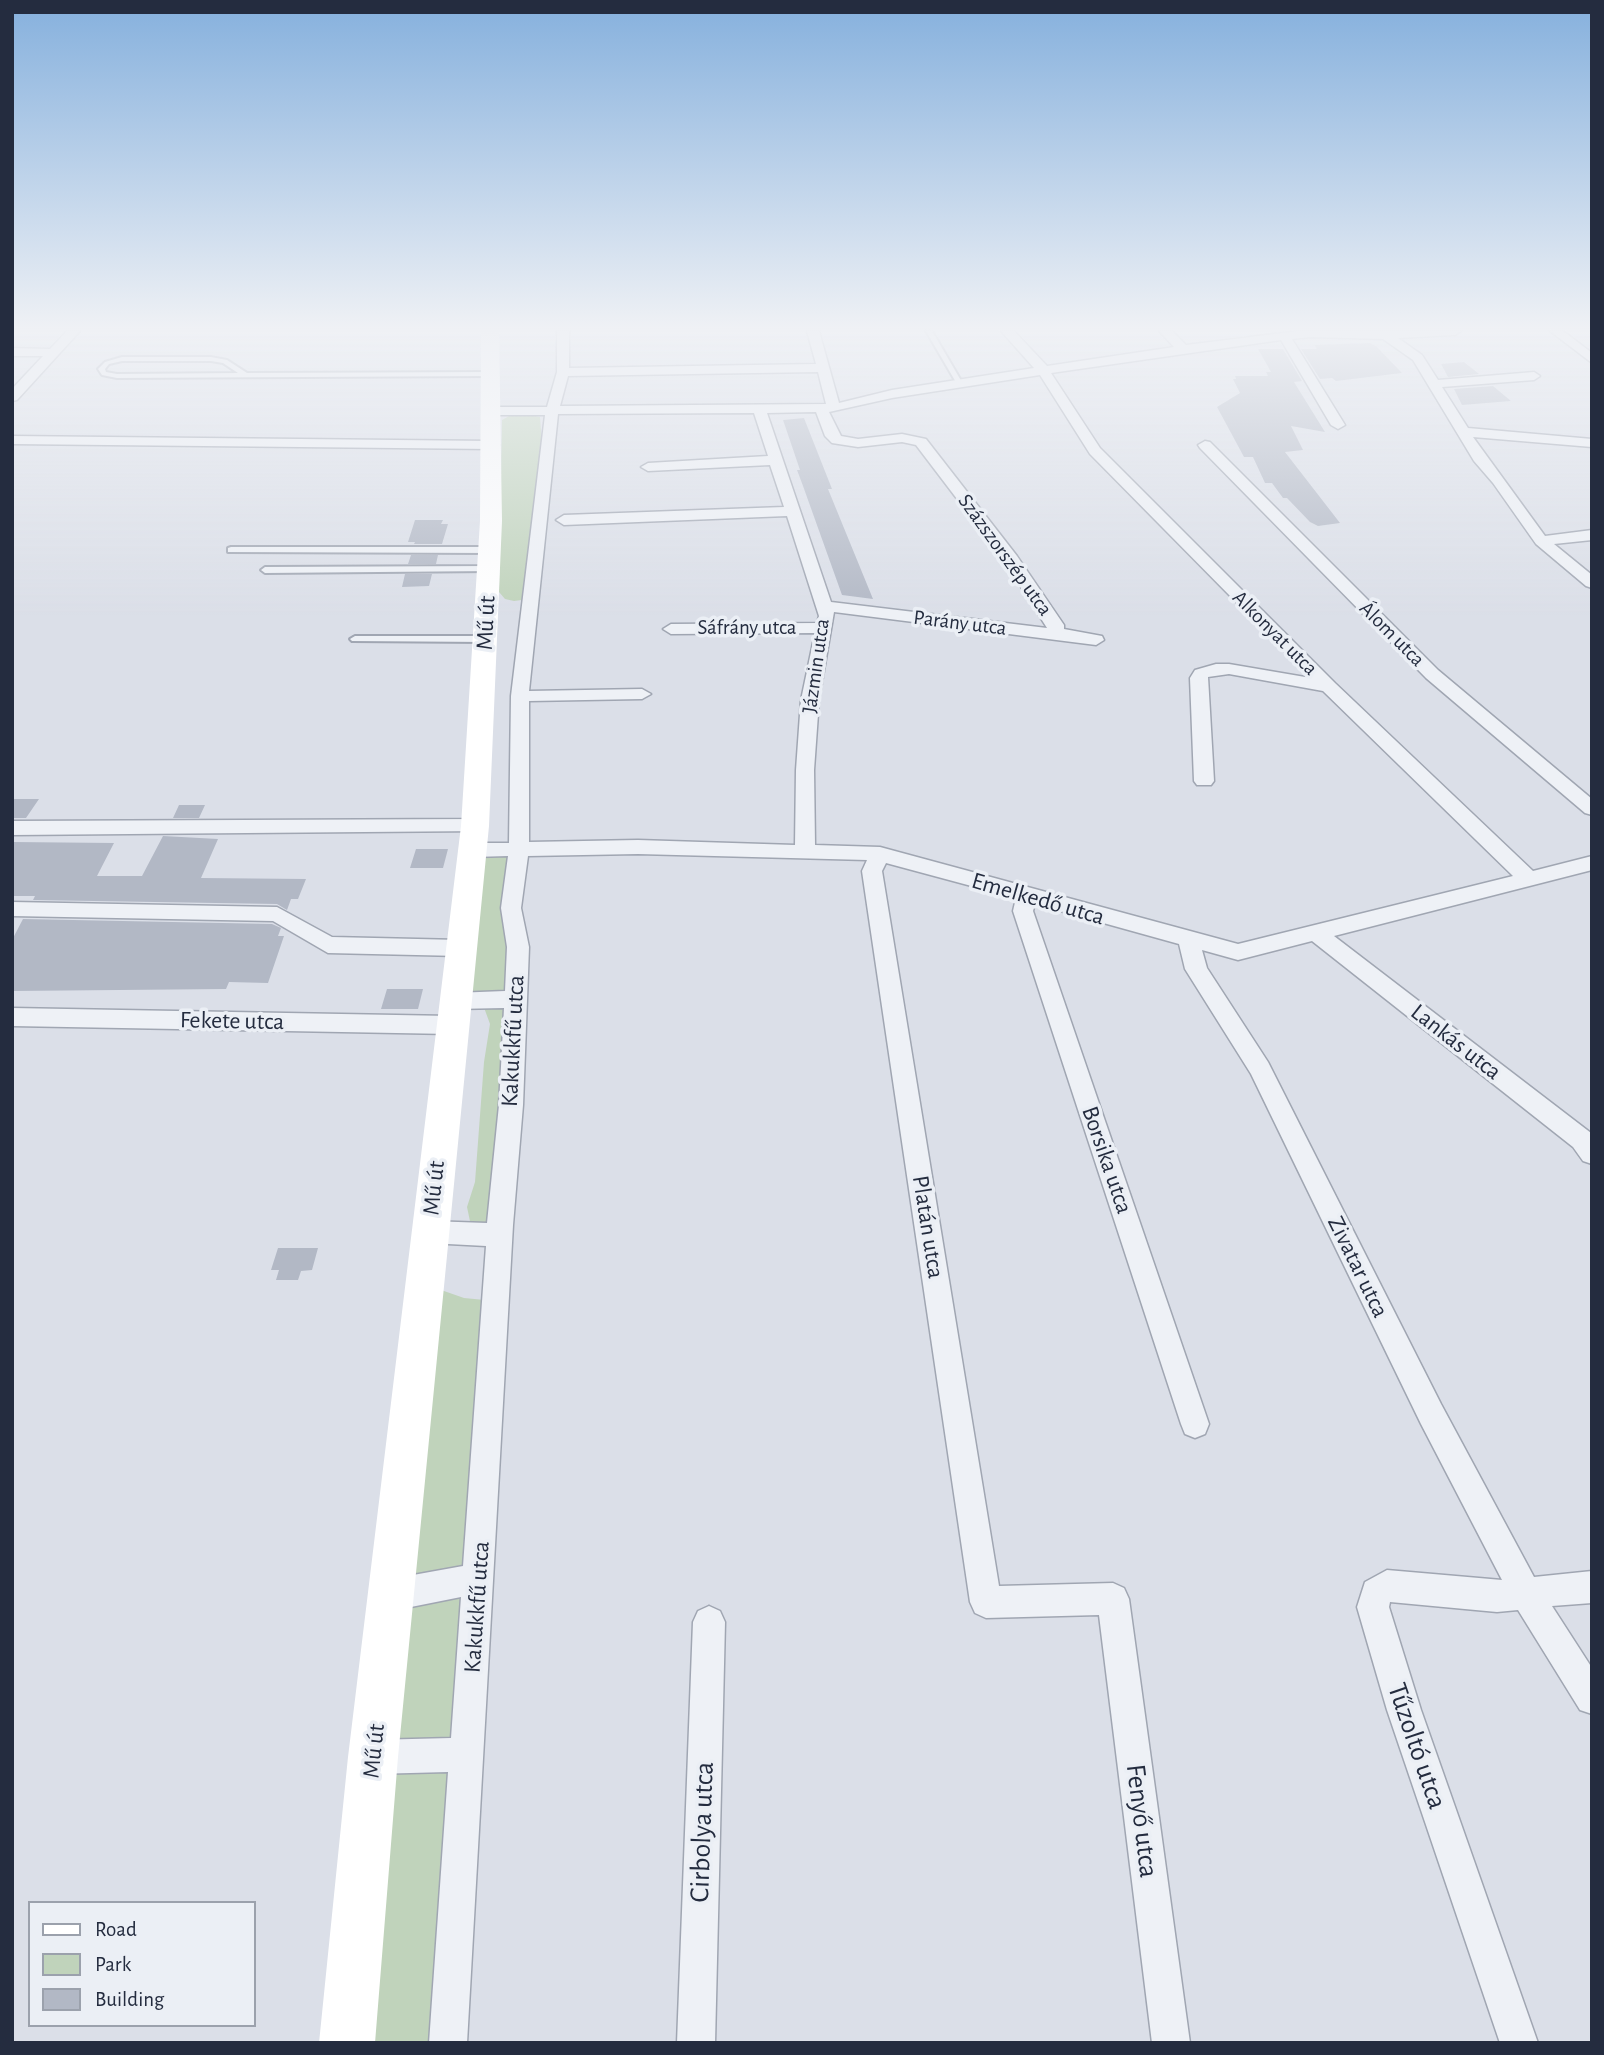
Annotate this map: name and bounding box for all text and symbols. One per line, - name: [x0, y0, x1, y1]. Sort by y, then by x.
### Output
- street label: Százszorszép utca: [952, 489, 1058, 621]
- street label: Alkonyat utca: [1227, 585, 1323, 681]
- street label: Mű út: [470, 595, 502, 651]
- street label: Álom utca: [1354, 596, 1430, 672]
- street label: Parány utca: [912, 605, 1008, 641]
- street label: Sáfrány utca: [698, 615, 796, 641]
- street label: Jázmin utca: [797, 617, 835, 715]
- street label: Emelkedő utca: [968, 866, 1108, 932]
- street label: Kakukkfű utca: [495, 974, 531, 1108]
- street label: Lankás utca: [1405, 998, 1507, 1086]
- street label: Fekete utca: [180, 1006, 284, 1036]
- street label: Borsika utca: [1075, 1102, 1139, 1218]
- street label: Mű út: [417, 1159, 451, 1217]
- street label: Platán utca: [906, 1173, 950, 1281]
- street label: Zivatar utca: [1321, 1212, 1395, 1322]
- street label: Kakukkfű utca: [458, 1540, 496, 1674]
- street label: Tűzoltó utca: [1380, 1679, 1454, 1813]
- street label: Mű út: [357, 1722, 391, 1780]
- street label: Cirbolya utca: [683, 1761, 721, 1903]
- street label: Fenyő utca: [1118, 1762, 1166, 1880]
- legend: [28, 1901, 256, 2027]
- text: Road: [95, 1919, 137, 1940]
- text: Park: [95, 1954, 131, 1975]
- text: Building: [95, 1989, 164, 2010]

